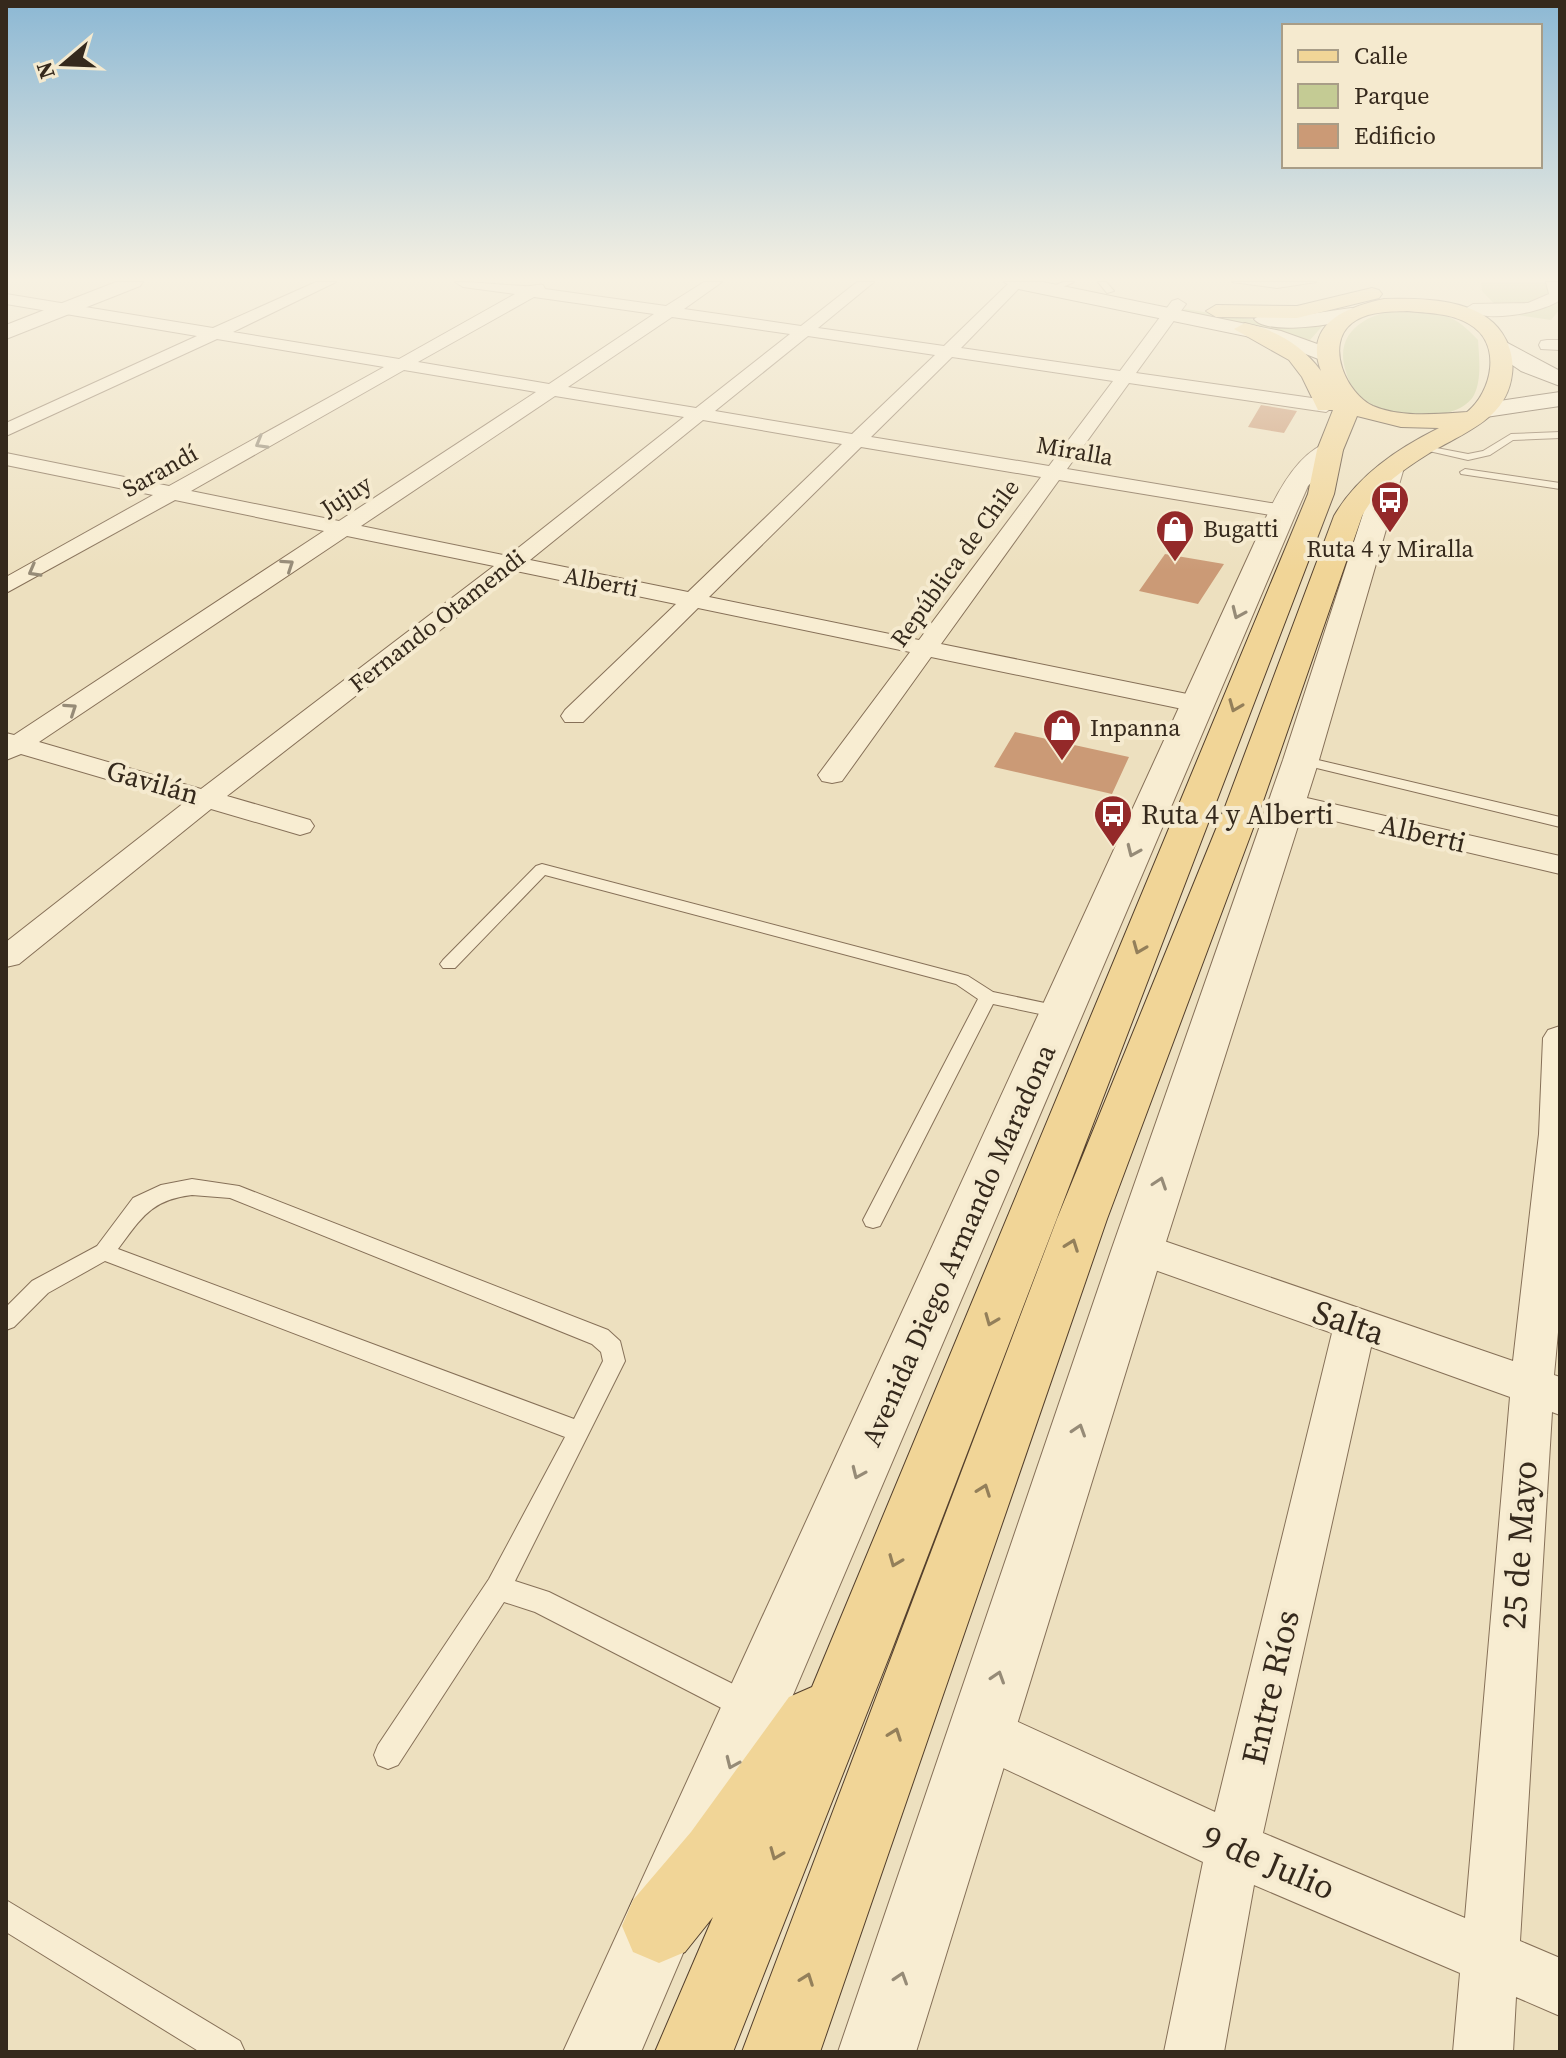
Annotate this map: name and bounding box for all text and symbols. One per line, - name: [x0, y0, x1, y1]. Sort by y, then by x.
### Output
- north arrow: [24, 24, 104, 104]
- legend: [1282, 24, 1542, 168]
- text: Calle: [1354, 39, 1408, 72]
- text: N: [28, 58, 62, 83]
- text: Parque: [1354, 79, 1430, 112]
- text: Edificio: [1354, 119, 1436, 152]
- street label: Miralla: [1034, 428, 1117, 474]
- one-way arrow: [255, 433, 269, 449]
- street label: Sarandí: [116, 436, 203, 505]
- street label: Jujuy: [313, 466, 378, 525]
- street label: República de Chile: [882, 472, 1027, 653]
- bus stop icon: Ruta 4 y Miralla: [1369, 479, 1411, 534]
- shop icon: Bugatti: [1154, 508, 1196, 563]
- place label: Bugatti: [1203, 512, 1279, 545]
- place label: Ruta 4 y Miralla: [1306, 532, 1475, 565]
- street label: Fernando Otamendi: [342, 541, 532, 700]
- street label: Alberti: [561, 558, 641, 605]
- one-way arrow: [279, 560, 293, 575]
- one-way arrow: [28, 561, 42, 576]
- one-way arrow: [1231, 605, 1247, 619]
- one-way arrow: [1228, 698, 1244, 712]
- one-way arrow: [62, 704, 77, 719]
- shop icon: Inpanna: [1041, 707, 1083, 762]
- place label: Inpanna: [1090, 711, 1181, 744]
- street label: Gavilán: [102, 751, 204, 813]
- bus stop icon: Ruta 4 y Alberti: [1092, 793, 1134, 848]
- place label: Ruta 4 y Alberti: [1141, 795, 1334, 833]
- street label: Alberti: [1376, 805, 1470, 861]
- one-way arrow: [1126, 843, 1142, 857]
- one-way arrow: [1132, 940, 1148, 954]
- street label: Avenida Diego Armando Maradona: [852, 1037, 1064, 1452]
- one-way arrow: [1150, 1177, 1166, 1191]
- one-way arrow: [1062, 1239, 1079, 1253]
- street label: Salta: [1307, 1288, 1392, 1356]
- one-way arrow: [984, 1312, 1001, 1326]
- one-way arrow: [1069, 1424, 1085, 1438]
- street label: 25 de Mayo: [1490, 1459, 1548, 1631]
- one-way arrow: [852, 1465, 868, 1479]
- one-way arrow: [974, 1483, 991, 1497]
- one-way arrow: [888, 1553, 905, 1567]
- street label: Entre Ríos: [1230, 1605, 1310, 1769]
- one-way arrow: [989, 1671, 1005, 1685]
- one-way arrow: [886, 1728, 902, 1742]
- one-way arrow: [725, 1755, 741, 1769]
- street label: 9 de Julio: [1196, 1813, 1342, 1911]
- one-way arrow: [769, 1846, 786, 1860]
- one-way arrow: [891, 1971, 907, 1985]
- one-way arrow: [797, 1972, 814, 1986]

